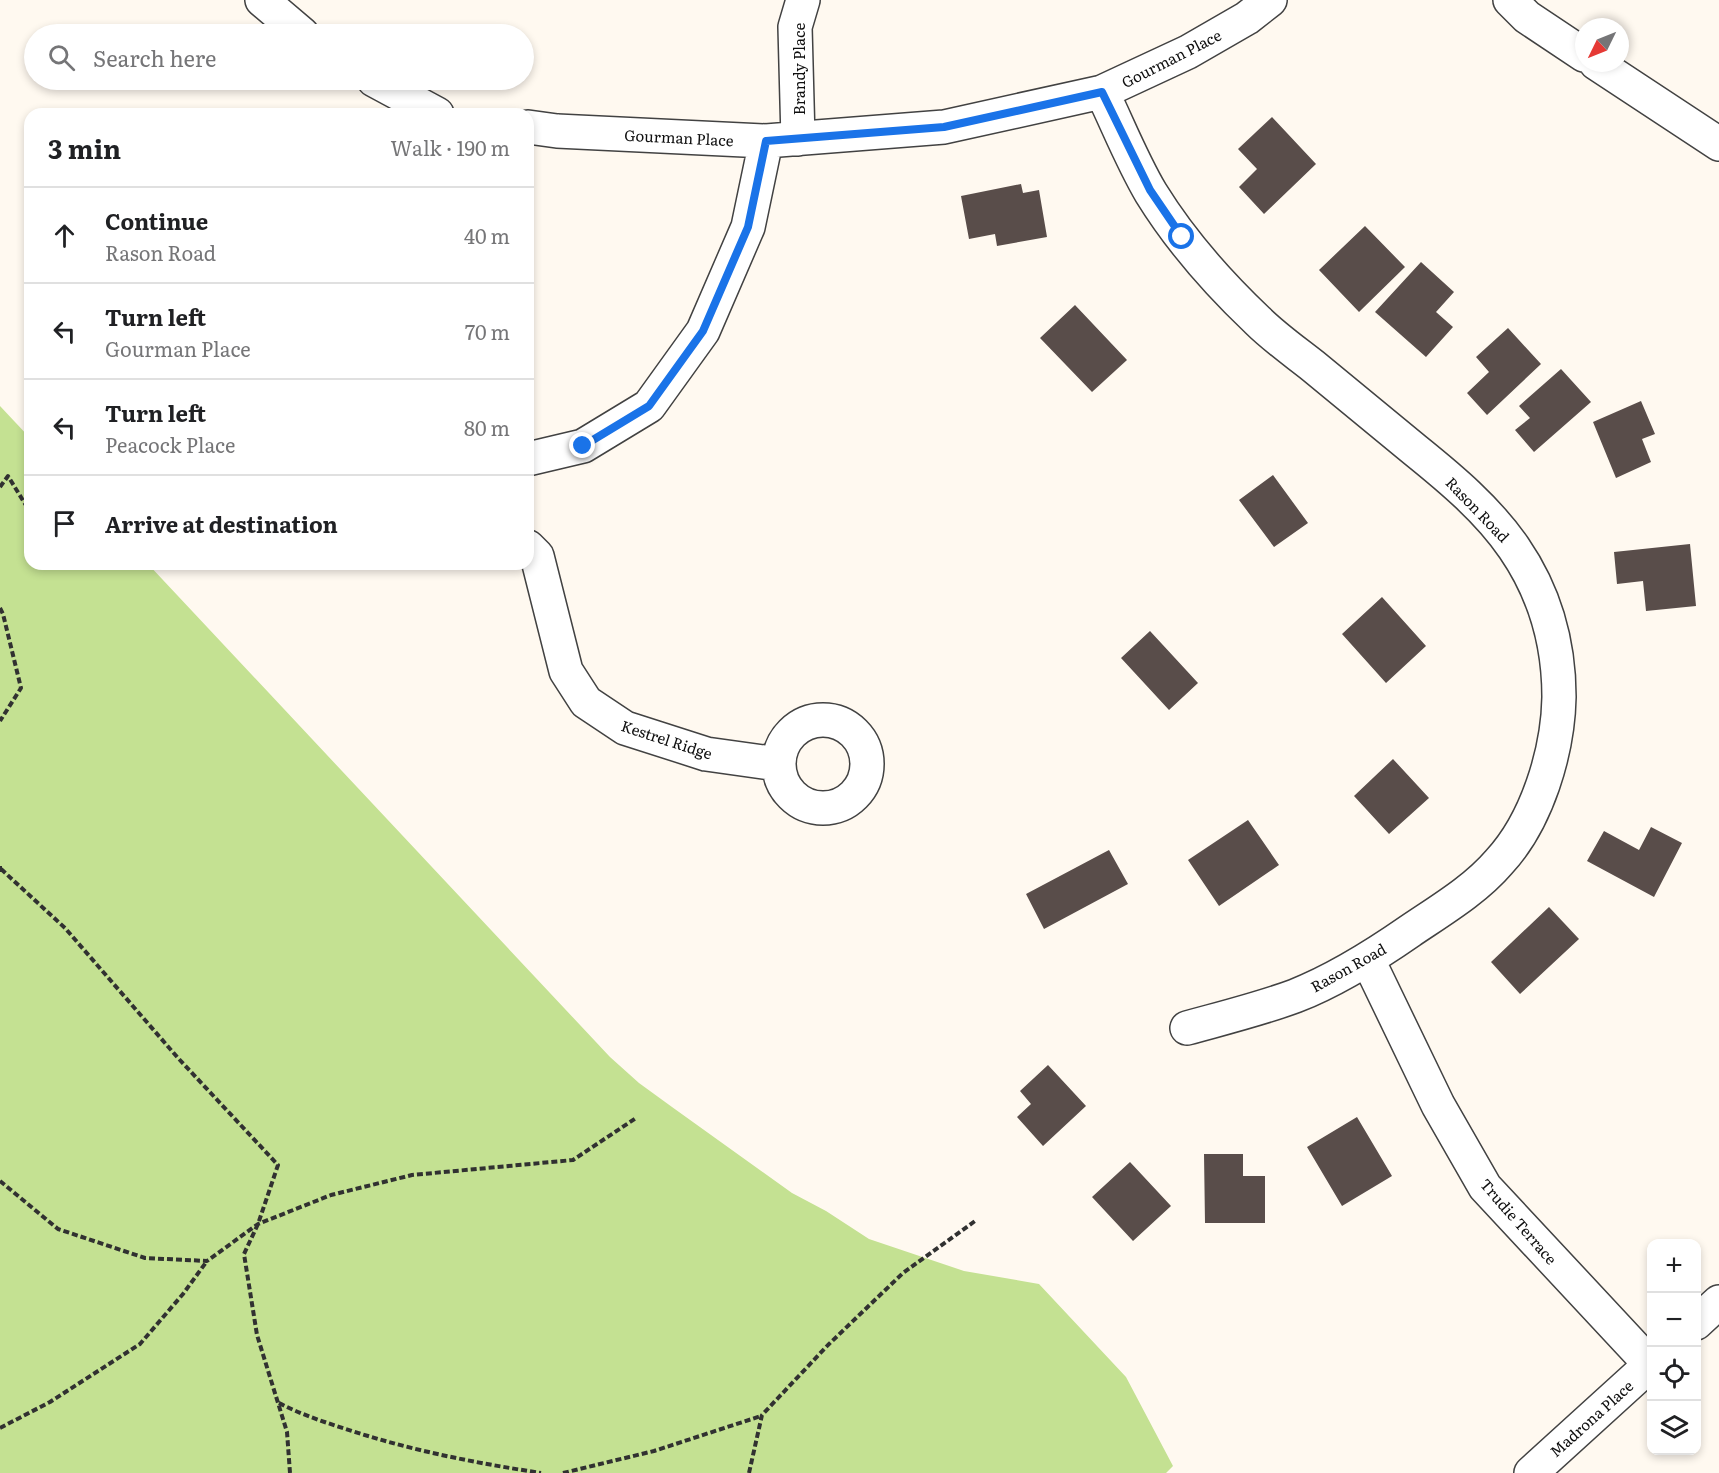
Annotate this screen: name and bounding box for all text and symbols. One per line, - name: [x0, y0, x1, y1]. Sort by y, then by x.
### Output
- north arrow: [1575, 18, 1629, 72]
- street label: Brandy Place: [787, 23, 810, 115]
- street label: Gourman Place: [1117, 23, 1225, 93]
- search box: [24, 24, 534, 90]
- icon: search: [45, 41, 78, 74]
- text: Search here: [93, 41, 216, 74]
- street label: Gourman Place: [624, 123, 734, 151]
- text: 3 min: [48, 128, 121, 167]
- text: Walk · 190 m: [391, 132, 510, 162]
- text: Continue: [105, 204, 208, 237]
- icon: ahead: [48, 219, 81, 252]
- text: 40 m: [464, 220, 510, 250]
- route start: [1168, 223, 1194, 249]
- text: Rason Road: [105, 237, 216, 267]
- text: Turn left: [105, 300, 206, 333]
- icon: left: [48, 315, 81, 348]
- text: 70 m: [465, 316, 510, 346]
- text: Gourman Place: [105, 333, 251, 363]
- text: Turn left: [105, 396, 206, 429]
- icon: left: [48, 411, 81, 444]
- text: 80 m: [464, 412, 510, 442]
- text: Peacock Place: [105, 429, 235, 459]
- route end: [569, 432, 595, 458]
- street label: Rason Road: [1441, 471, 1515, 547]
- icon: arrive: [48, 507, 81, 540]
- text: Arrive at destination: [105, 507, 338, 540]
- street label: Kestrel Ridge: [619, 713, 716, 765]
- street label: Rason Road: [1306, 937, 1390, 997]
- street label: Trudie Terrace: [1475, 1173, 1563, 1269]
- map controls: [1647, 1239, 1701, 1455]
- button: +: [1647, 1239, 1701, 1293]
- button: −: [1647, 1293, 1701, 1347]
- button: locate: [1647, 1347, 1701, 1401]
- street label: Madrona Place: [1544, 1374, 1638, 1462]
- button: layers: [1647, 1401, 1701, 1455]

